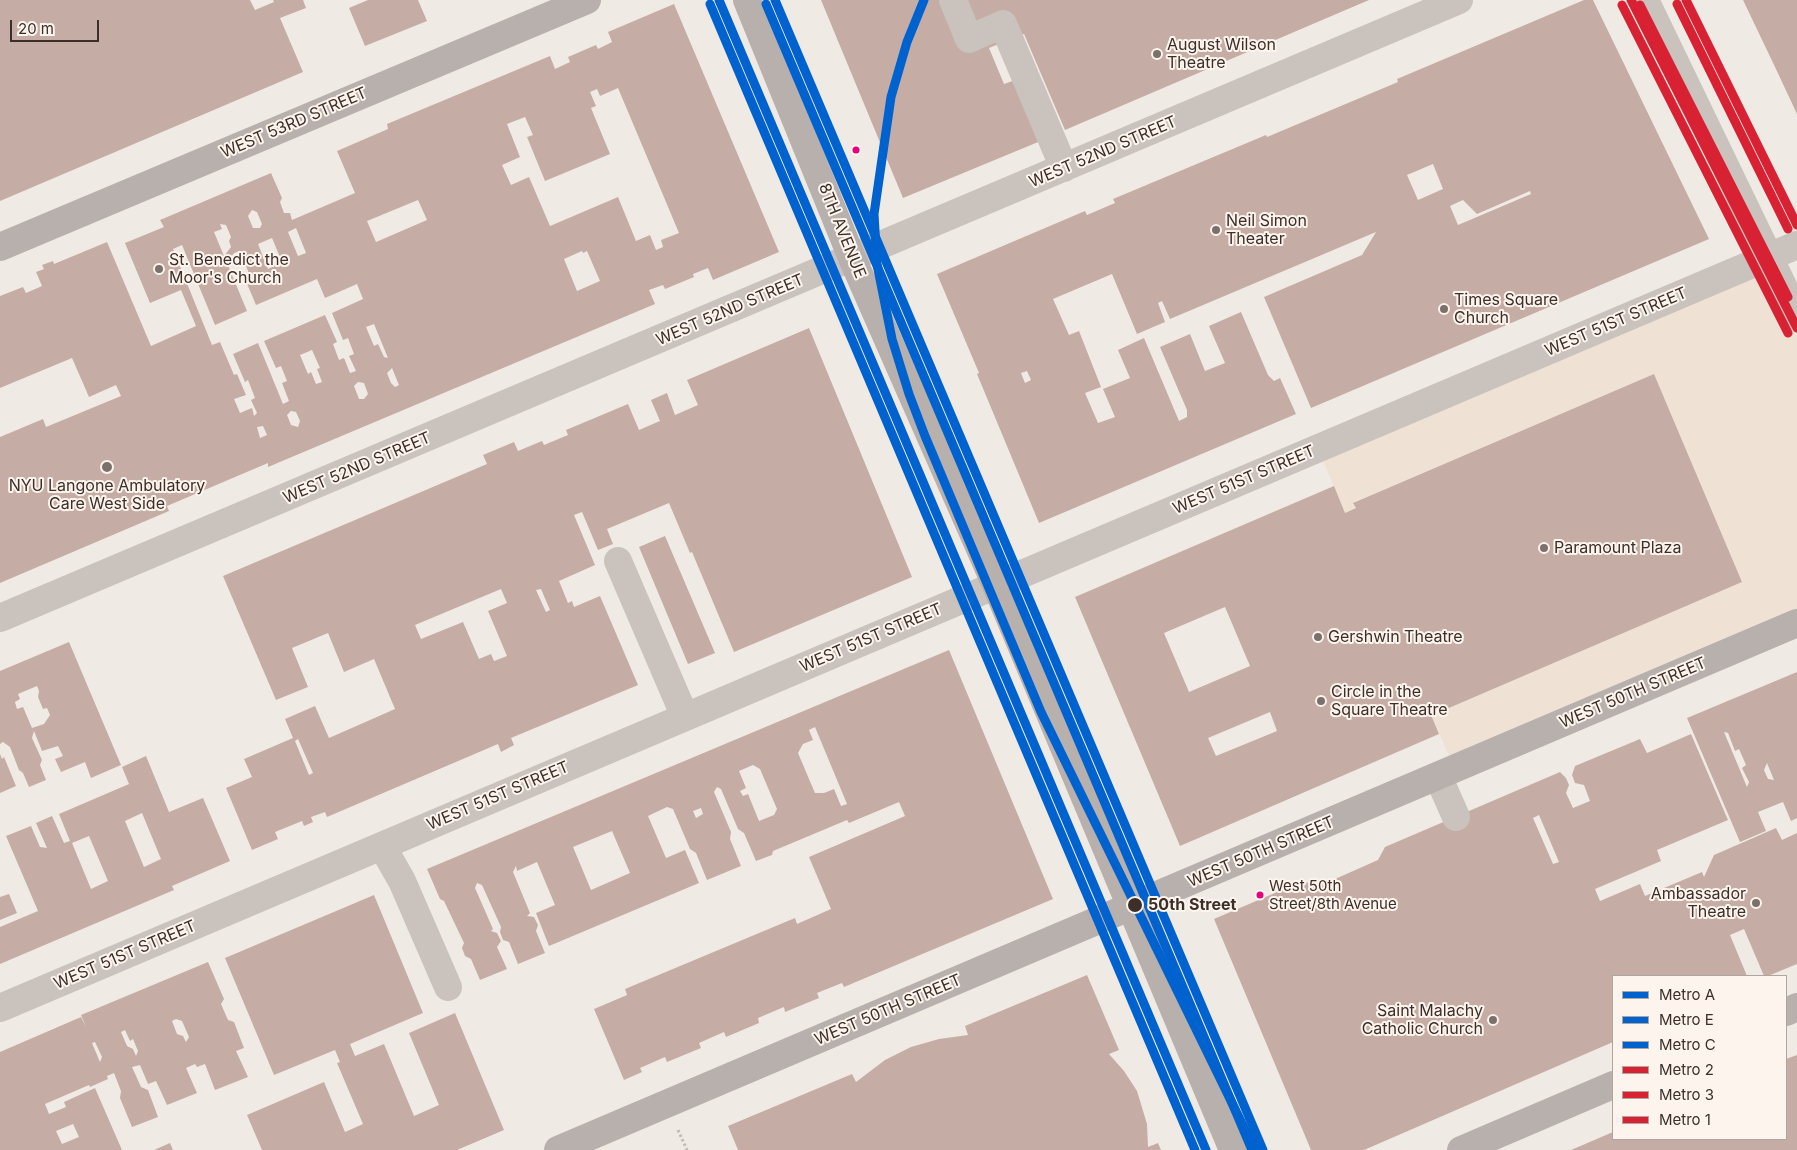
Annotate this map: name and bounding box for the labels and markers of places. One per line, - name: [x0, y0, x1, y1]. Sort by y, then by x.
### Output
- place label: August Wilson Theatre: [1167, 35, 1276, 73]
- marker: August Wilson Theatre: [1151, 48, 1163, 60]
- unlabelled marker: [851, 145, 861, 155]
- place label: Neil Simon Theater: [1226, 211, 1307, 249]
- marker: Neil Simon Theater: [1210, 224, 1222, 236]
- place label: St. Benedict the Moor's Church: [169, 250, 289, 288]
- marker: St. Benedict the Moor's Church: [153, 263, 165, 275]
- place label: Times Square Church: [1454, 290, 1558, 328]
- marker: Times Square Church: [1438, 303, 1450, 315]
- marker: NYU Langone Ambulatory Care West Side: [100, 460, 114, 474]
- place label: NYU Langone Ambulatory Care West Side: [9, 476, 205, 514]
- place label: Paramount Plaza: [1554, 538, 1681, 558]
- marker: Paramount Plaza: [1538, 542, 1550, 554]
- place label: Gershwin Theatre: [1328, 627, 1463, 647]
- marker: Gershwin Theatre: [1312, 631, 1324, 643]
- place label: Circle in the Square Theatre: [1331, 682, 1448, 720]
- marker: Circle in the Square Theatre: [1315, 695, 1327, 707]
- place label: West 50th Street/8th Avenue: [1269, 877, 1397, 912]
- place label: Ambassador Theatre: [1651, 884, 1746, 922]
- marker: West 50th Street/8th Avenue: [1255, 890, 1265, 900]
- place label: 50th Street: [1148, 895, 1236, 915]
- marker: 50th Street: [1126, 896, 1144, 914]
- marker: Ambassador Theatre: [1750, 897, 1762, 909]
- place label: Saint Malachy Catholic Church: [1362, 1001, 1483, 1039]
- marker: Saint Malachy Catholic Church: [1487, 1014, 1499, 1026]

